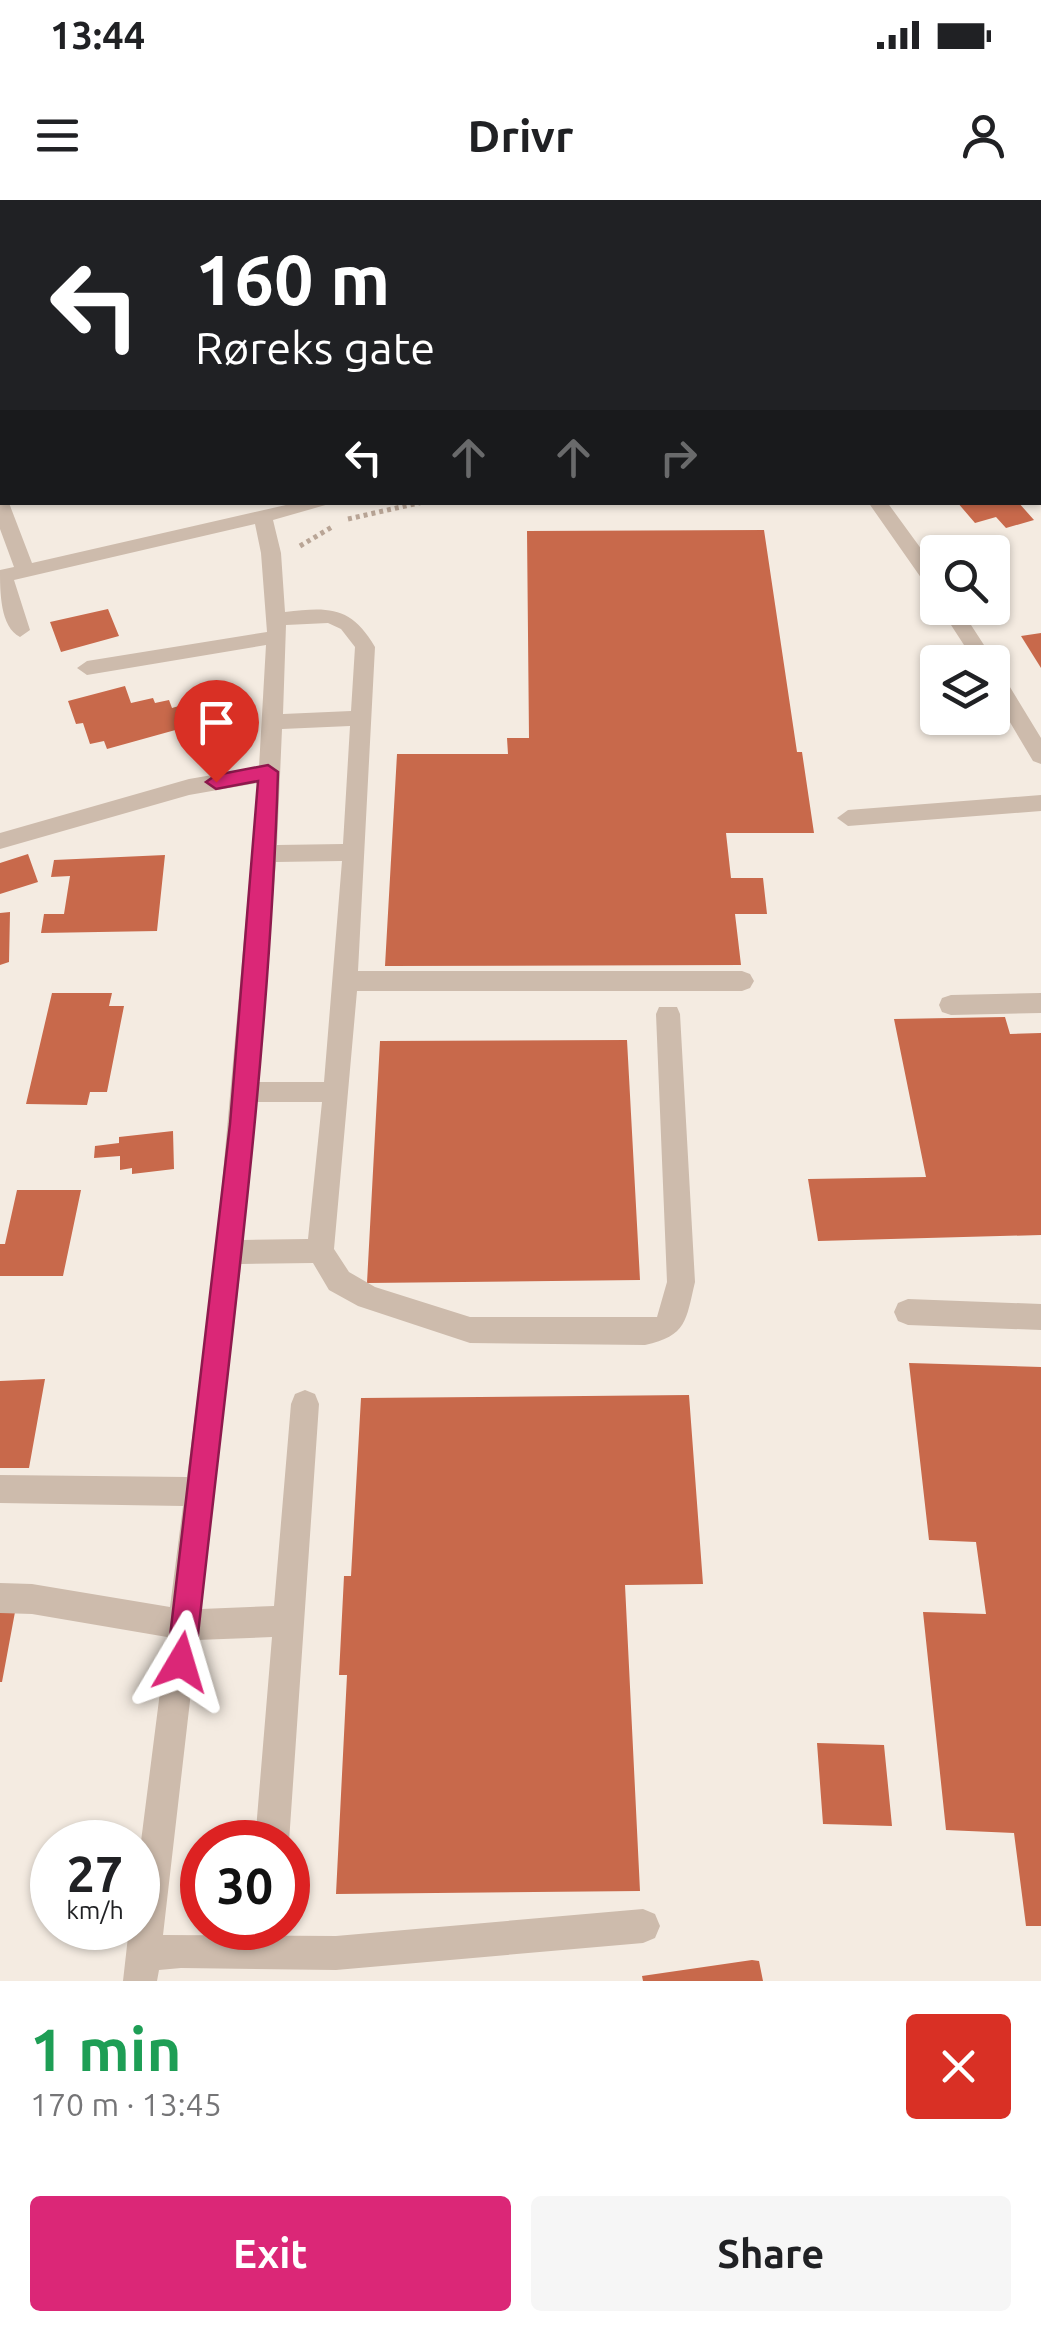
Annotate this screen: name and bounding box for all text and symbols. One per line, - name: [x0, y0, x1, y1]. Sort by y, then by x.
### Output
- text: 13:44: [50, 14, 145, 56]
- icon: menu: [30, 108, 85, 163]
- icon: person: [956, 108, 1011, 163]
- text: Drivr: [468, 110, 573, 161]
- icon: left: [30, 240, 160, 370]
- text: 160 m: [195, 240, 390, 318]
- text: Røreks gate: [195, 322, 435, 373]
- icon: left: [336, 430, 391, 485]
- icon: ahead: [441, 430, 496, 485]
- icon: ahead: [546, 430, 601, 485]
- icon: right: [651, 430, 706, 485]
- map controls: [920, 535, 1010, 735]
- button: search: [920, 535, 1010, 625]
- button: layers: [920, 645, 1010, 735]
- pin: [174, 680, 259, 783]
- icon: arrive: [189, 695, 244, 750]
- position arrow: [129, 1610, 233, 1714]
- speed limit sign: 30: [180, 1820, 310, 1950]
- text: 27: [67, 1845, 123, 1901]
- text: km/h: [66, 1896, 124, 1924]
- button: close: [906, 2014, 1011, 2119]
- text: 1 min: [30, 2015, 182, 2082]
- text: 170 m · 13:45: [30, 2086, 222, 2122]
- button: Exit: [30, 2196, 511, 2311]
- button: Share: [531, 2196, 1011, 2311]

